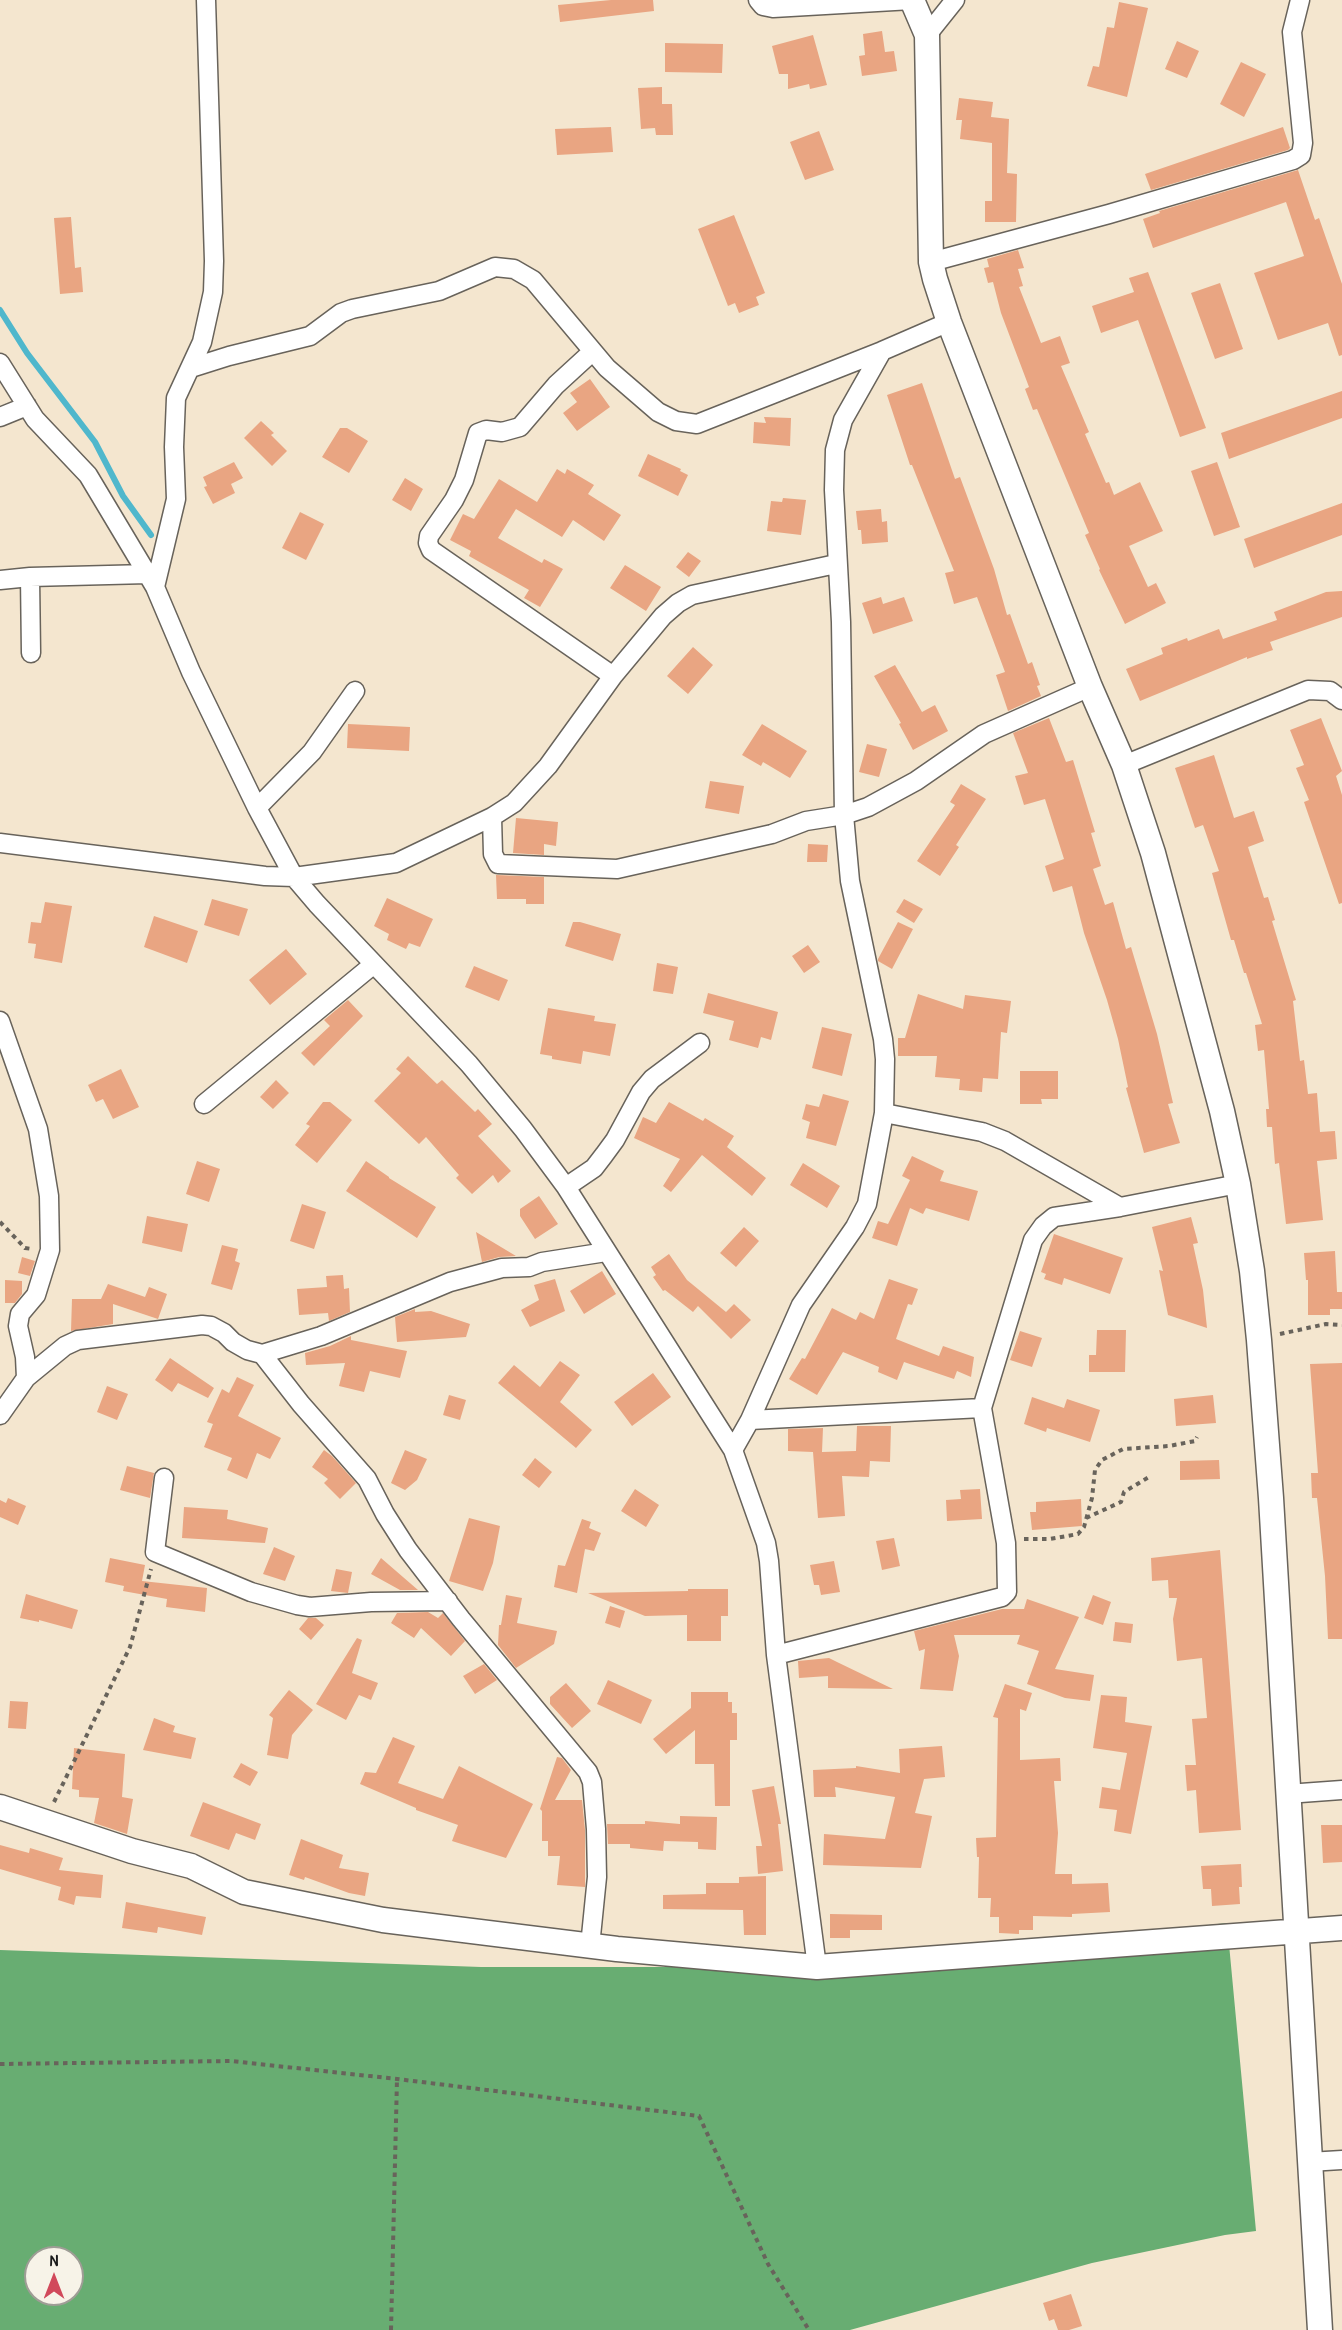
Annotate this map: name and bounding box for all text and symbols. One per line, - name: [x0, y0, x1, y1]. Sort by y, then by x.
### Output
- north arrow: [24, 2246, 84, 2306]
- text: N: [50, 2249, 58, 2271]

